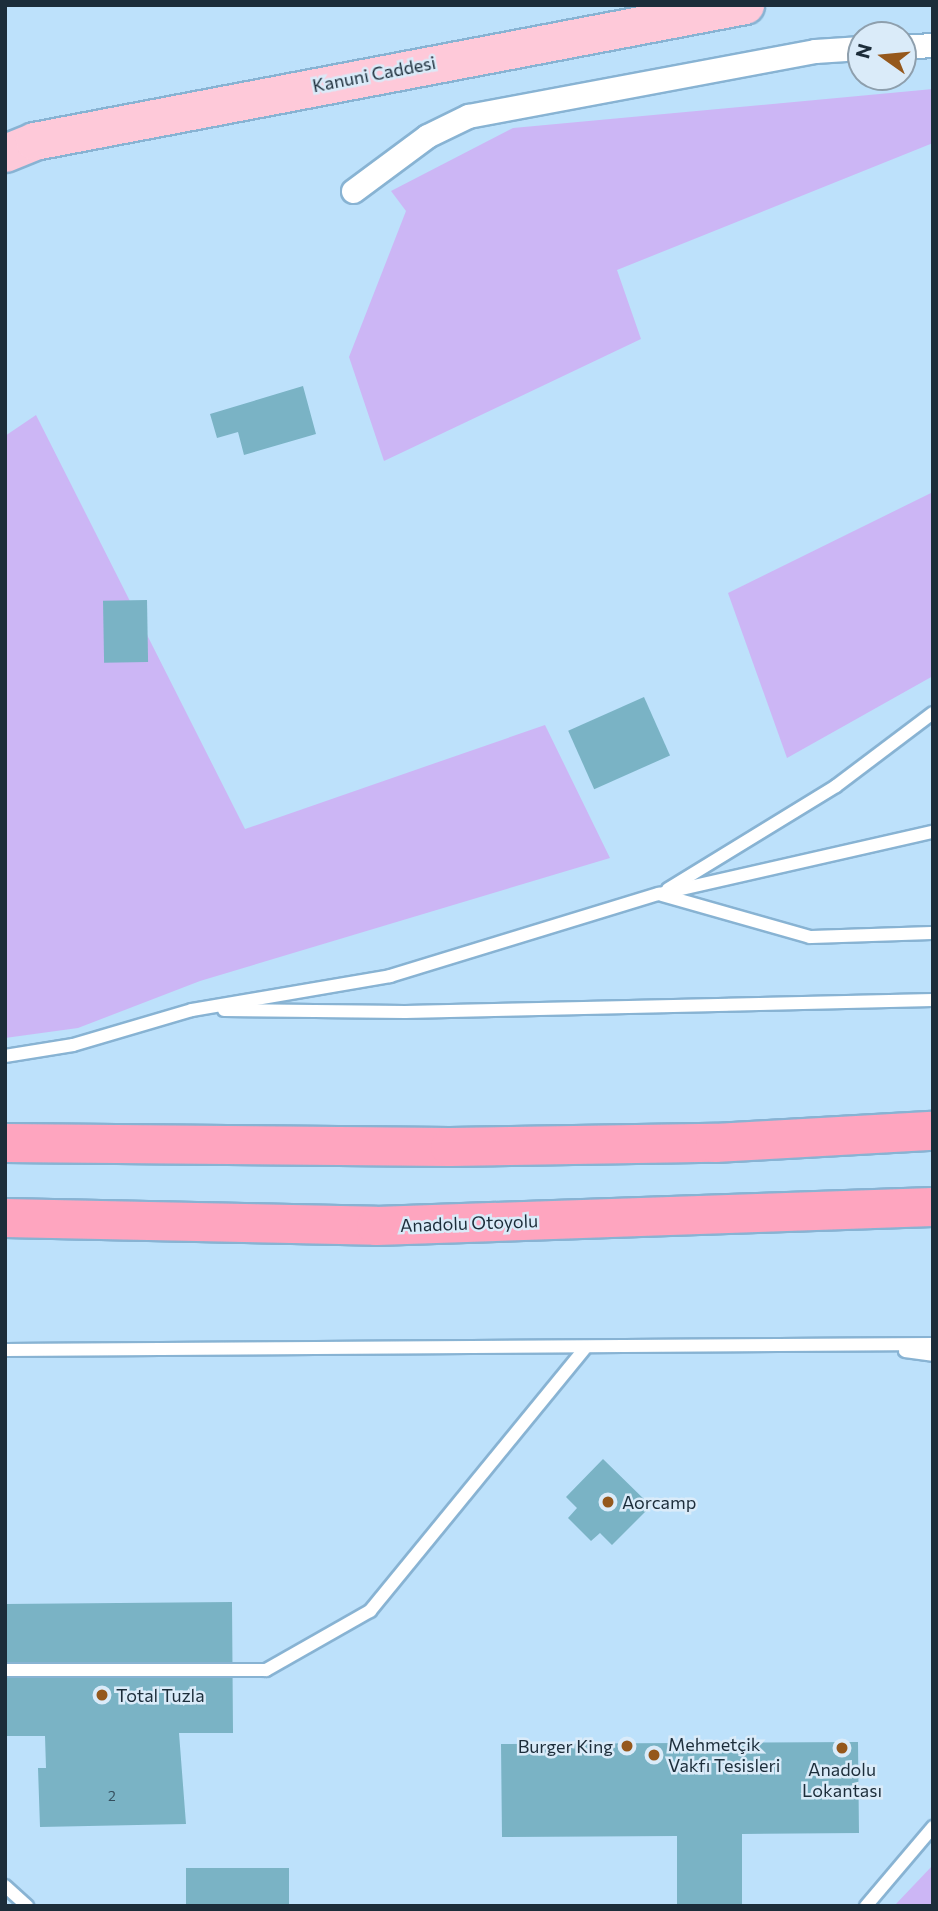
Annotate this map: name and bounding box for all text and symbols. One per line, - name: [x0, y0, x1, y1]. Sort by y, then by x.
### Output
- north arrow: [847, 21, 917, 91]
- text: N: [850, 41, 876, 61]
- street label: Kanuni Caddesi: [311, 51, 437, 97]
- street label: Anadolu Otoyolu: [400, 1210, 538, 1236]
- place label: Aorcamp: [622, 1491, 696, 1513]
- marker: Aorcamp: [600, 1494, 616, 1510]
- place label: Total Tuzla: [116, 1684, 205, 1706]
- marker: Total Tuzla: [94, 1687, 110, 1703]
- place label: Mehmetçik Vakfı Tesisleri: [668, 1734, 780, 1776]
- place label: Burger King: [518, 1735, 613, 1757]
- marker: Burger King: [619, 1738, 635, 1754]
- marker: Anadolu Lokantası: [834, 1740, 850, 1756]
- marker: Mehmetçik Vakfı Tesisleri: [646, 1747, 662, 1763]
- place label: Anadolu Lokantası: [802, 1759, 882, 1802]
- house number: 2: [108, 1788, 116, 1804]

